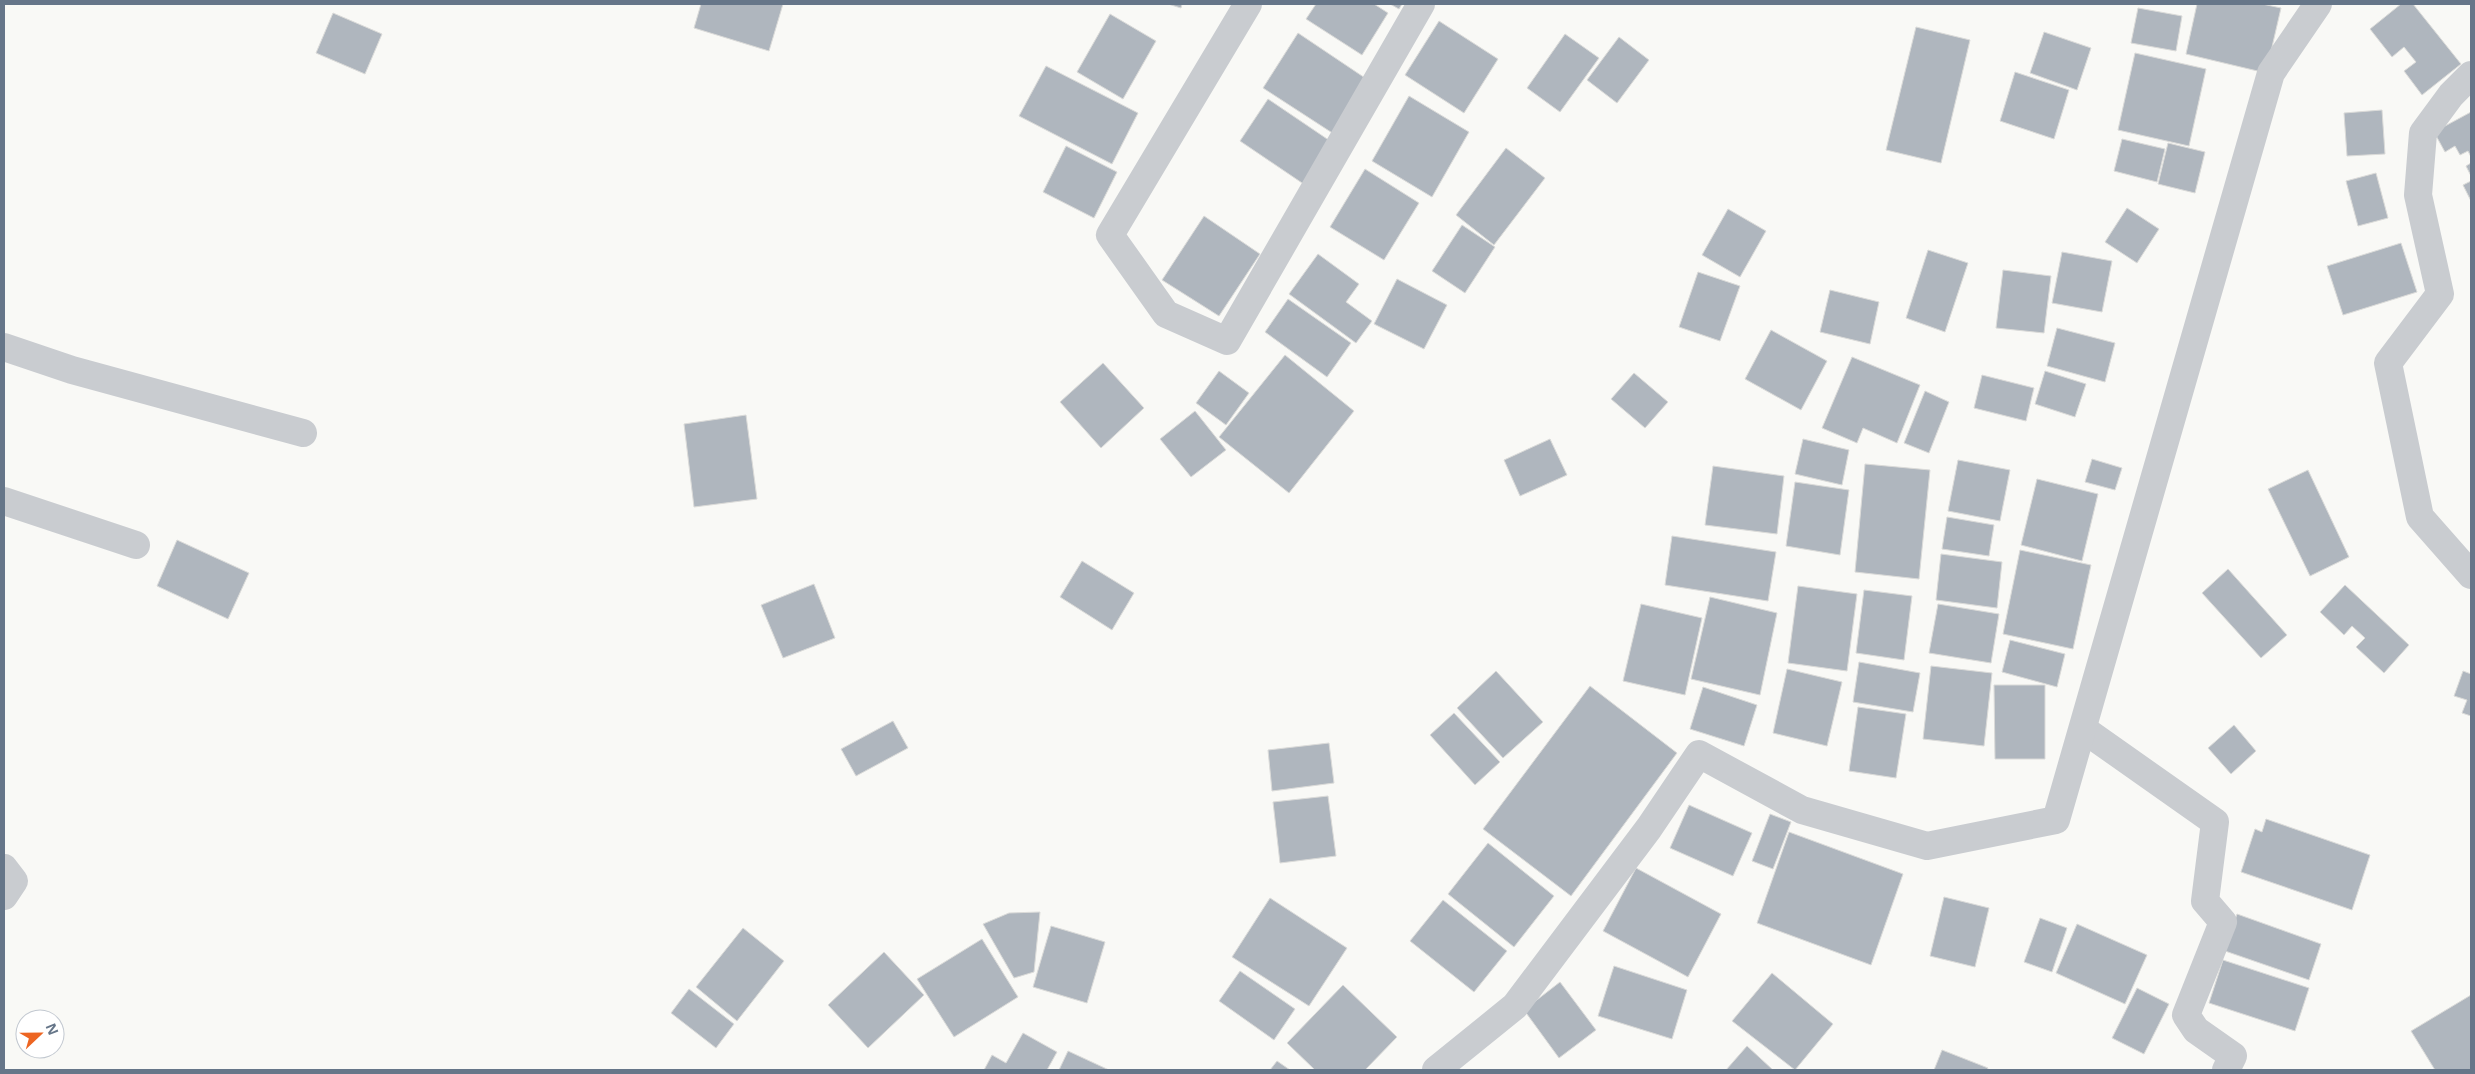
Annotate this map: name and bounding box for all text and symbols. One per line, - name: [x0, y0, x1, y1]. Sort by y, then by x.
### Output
- north arrow: [15, 1009, 65, 1059]
- text: N: [42, 1020, 63, 1038]

